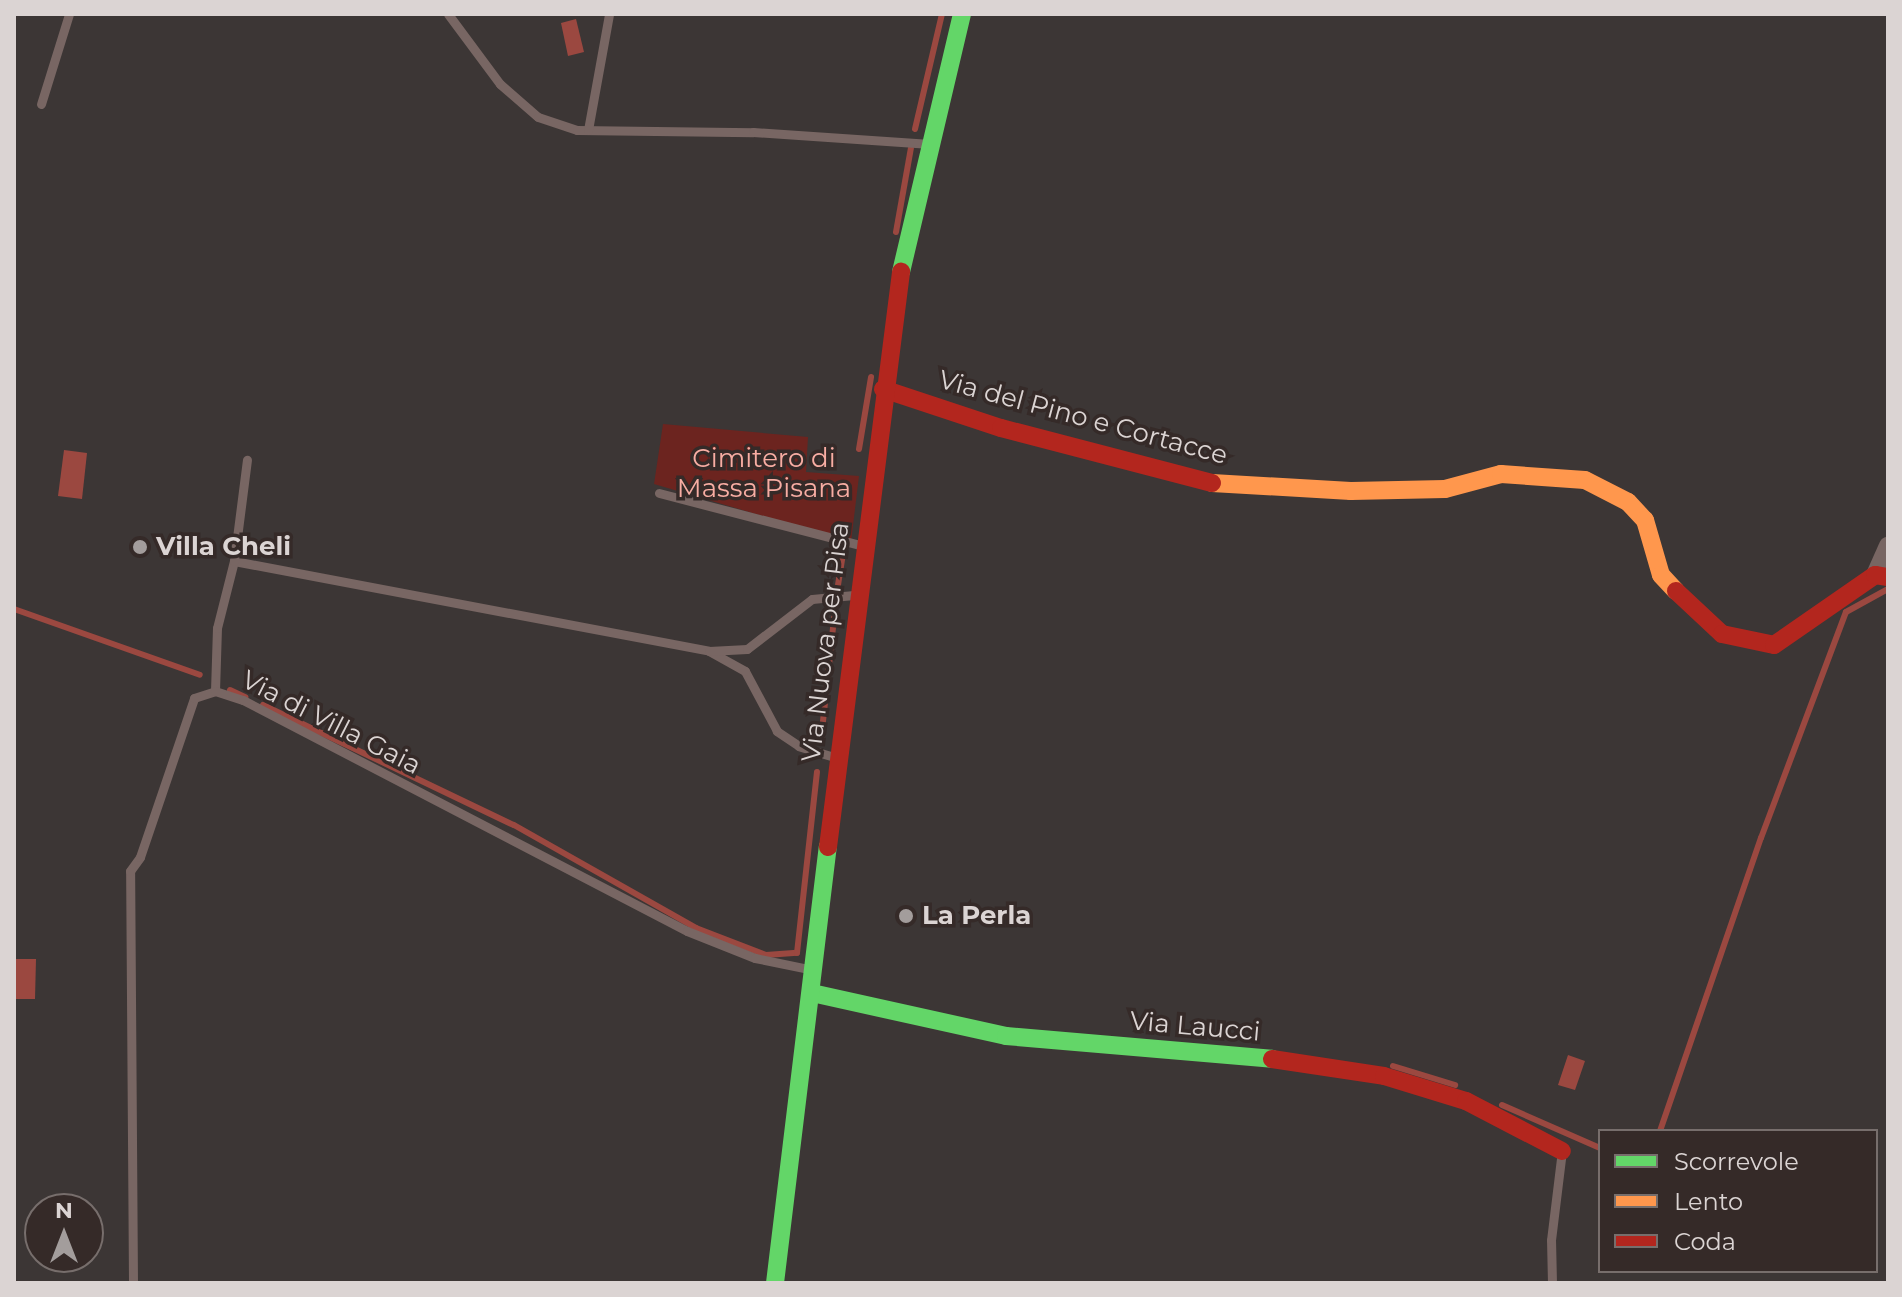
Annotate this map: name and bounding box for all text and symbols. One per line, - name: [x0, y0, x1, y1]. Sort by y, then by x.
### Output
- street label: Via del Pino e Cortacce: [935, 364, 1231, 472]
- park label: Cimitero di Massa Pisana: [677, 443, 851, 504]
- street label: Via Nuova per Pisa: [796, 520, 856, 764]
- place label: Villa Cheli: [156, 531, 291, 563]
- marker: Villa Cheli: [131, 538, 149, 556]
- street label: Via di Villa Gaia: [236, 664, 426, 782]
- place label: La Perla: [922, 900, 1031, 932]
- marker: La Perla: [897, 907, 915, 925]
- street label: Via Laucci: [1128, 1006, 1262, 1048]
- legend: [1598, 1129, 1878, 1273]
- text: Scorrevole: [1674, 1147, 1799, 1176]
- text: Lento: [1674, 1187, 1743, 1216]
- north arrow: [24, 1193, 104, 1273]
- text: N: [55, 1197, 73, 1224]
- text: Coda: [1674, 1227, 1736, 1256]

